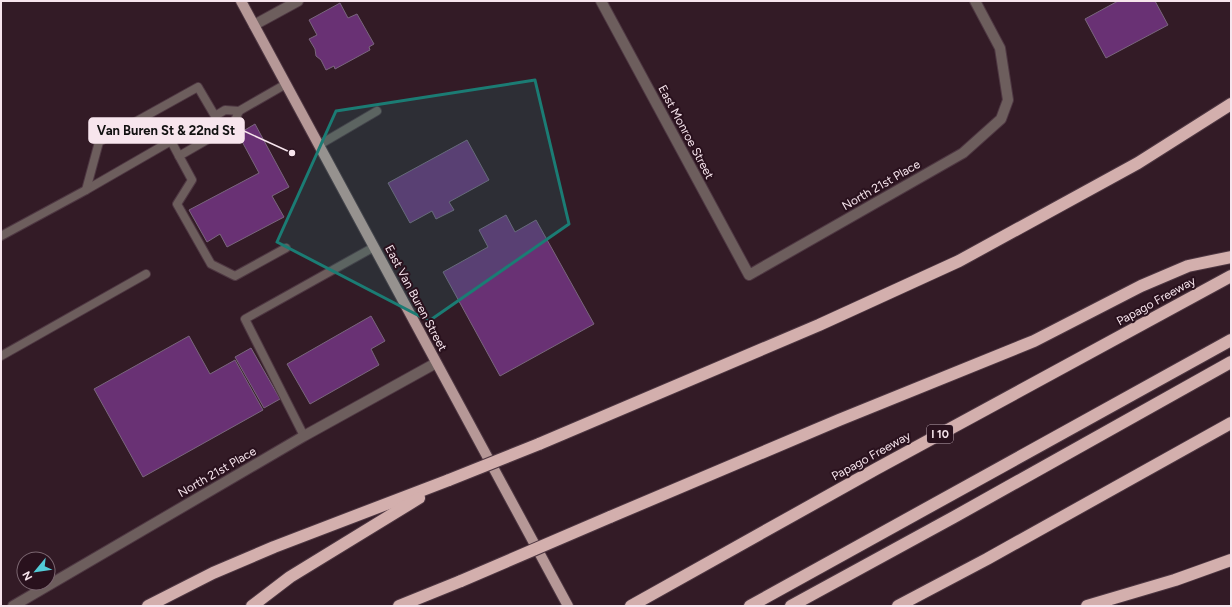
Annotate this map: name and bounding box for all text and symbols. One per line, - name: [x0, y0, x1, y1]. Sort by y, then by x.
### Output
- street label: East Monroe Street: [655, 83, 717, 182]
- callout: Van Buren St & 22nd St: [89, 118, 244, 143]
- text: Van Buren St & 22nd St: [97, 123, 235, 138]
- street label: North 21st Place: [839, 157, 923, 213]
- street label: East Van Buren Street: [382, 243, 450, 354]
- street label: Papago Freeway: [1114, 273, 1199, 328]
- road number: I 10: [927, 425, 953, 443]
- street label: Papago Freeway: [829, 428, 914, 483]
- street label: North 21st Place: [175, 444, 259, 500]
- north arrow: [16, 551, 56, 591]
- text: N: [20, 569, 35, 582]

